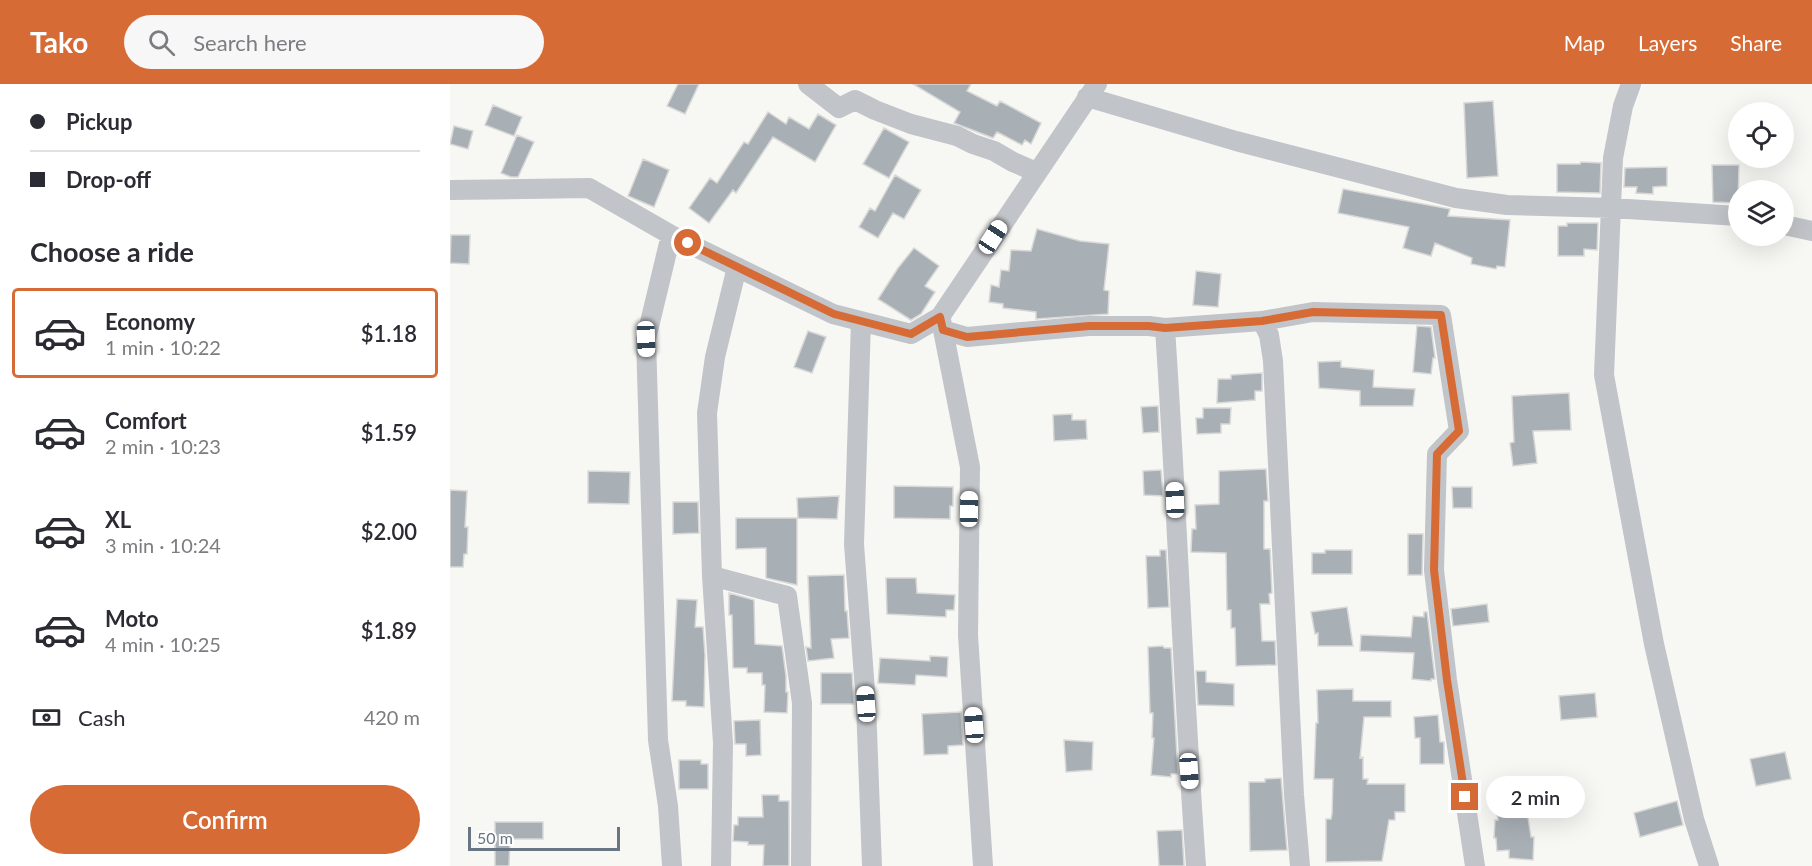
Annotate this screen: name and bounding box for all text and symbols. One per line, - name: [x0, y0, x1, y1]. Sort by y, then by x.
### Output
- search box: [124, 15, 544, 69]
- text: Tako: [30, 25, 88, 59]
- icon: search: [145, 26, 178, 59]
- text: Search here: [193, 29, 307, 56]
- text: Map: [1564, 30, 1605, 55]
- text: Layers: [1638, 30, 1697, 55]
- text: Share: [1730, 30, 1782, 55]
- map controls: [1728, 102, 1794, 246]
- button: locate: [1728, 102, 1794, 168]
- text: Pickup: [66, 108, 132, 135]
- text: Drop-off: [66, 166, 151, 193]
- button: layers: [1728, 180, 1794, 246]
- car: [976, 217, 1010, 257]
- route start: [674, 229, 701, 256]
- text: Choose a ride: [30, 235, 194, 268]
- icon: car: [33, 306, 87, 360]
- text: Economy: [105, 308, 195, 335]
- text: $1.18: [361, 320, 417, 347]
- car: [636, 321, 656, 357]
- text: 1 min · 10:22: [105, 335, 221, 359]
- icon: car: [33, 405, 87, 459]
- text: Comfort: [105, 407, 187, 434]
- text: $1.59: [361, 419, 417, 446]
- text: 2 min · 10:23: [105, 434, 221, 458]
- car: [1165, 482, 1185, 518]
- car: [960, 491, 978, 527]
- icon: car: [33, 504, 87, 558]
- text: XL: [105, 506, 131, 533]
- text: $2.00: [361, 518, 417, 545]
- text: 3 min · 10:24: [105, 533, 221, 557]
- icon: car: [33, 603, 87, 657]
- text: Moto: [105, 605, 159, 632]
- text: $1.89: [361, 617, 417, 644]
- text: 4 min · 10:25: [105, 632, 221, 656]
- car: [856, 685, 876, 723]
- icon: cash: [30, 701, 63, 734]
- text: Cash: [78, 704, 125, 731]
- text: 420 m: [364, 705, 420, 729]
- car: [964, 706, 984, 744]
- car: [1179, 752, 1199, 790]
- callout: 2 min: [1486, 776, 1585, 818]
- route end: [1451, 783, 1478, 810]
- button: Confirm: [30, 785, 420, 854]
- text: 2 min: [1511, 785, 1560, 809]
- scale bar: [468, 824, 620, 852]
- text: 50 m: [477, 828, 513, 847]

